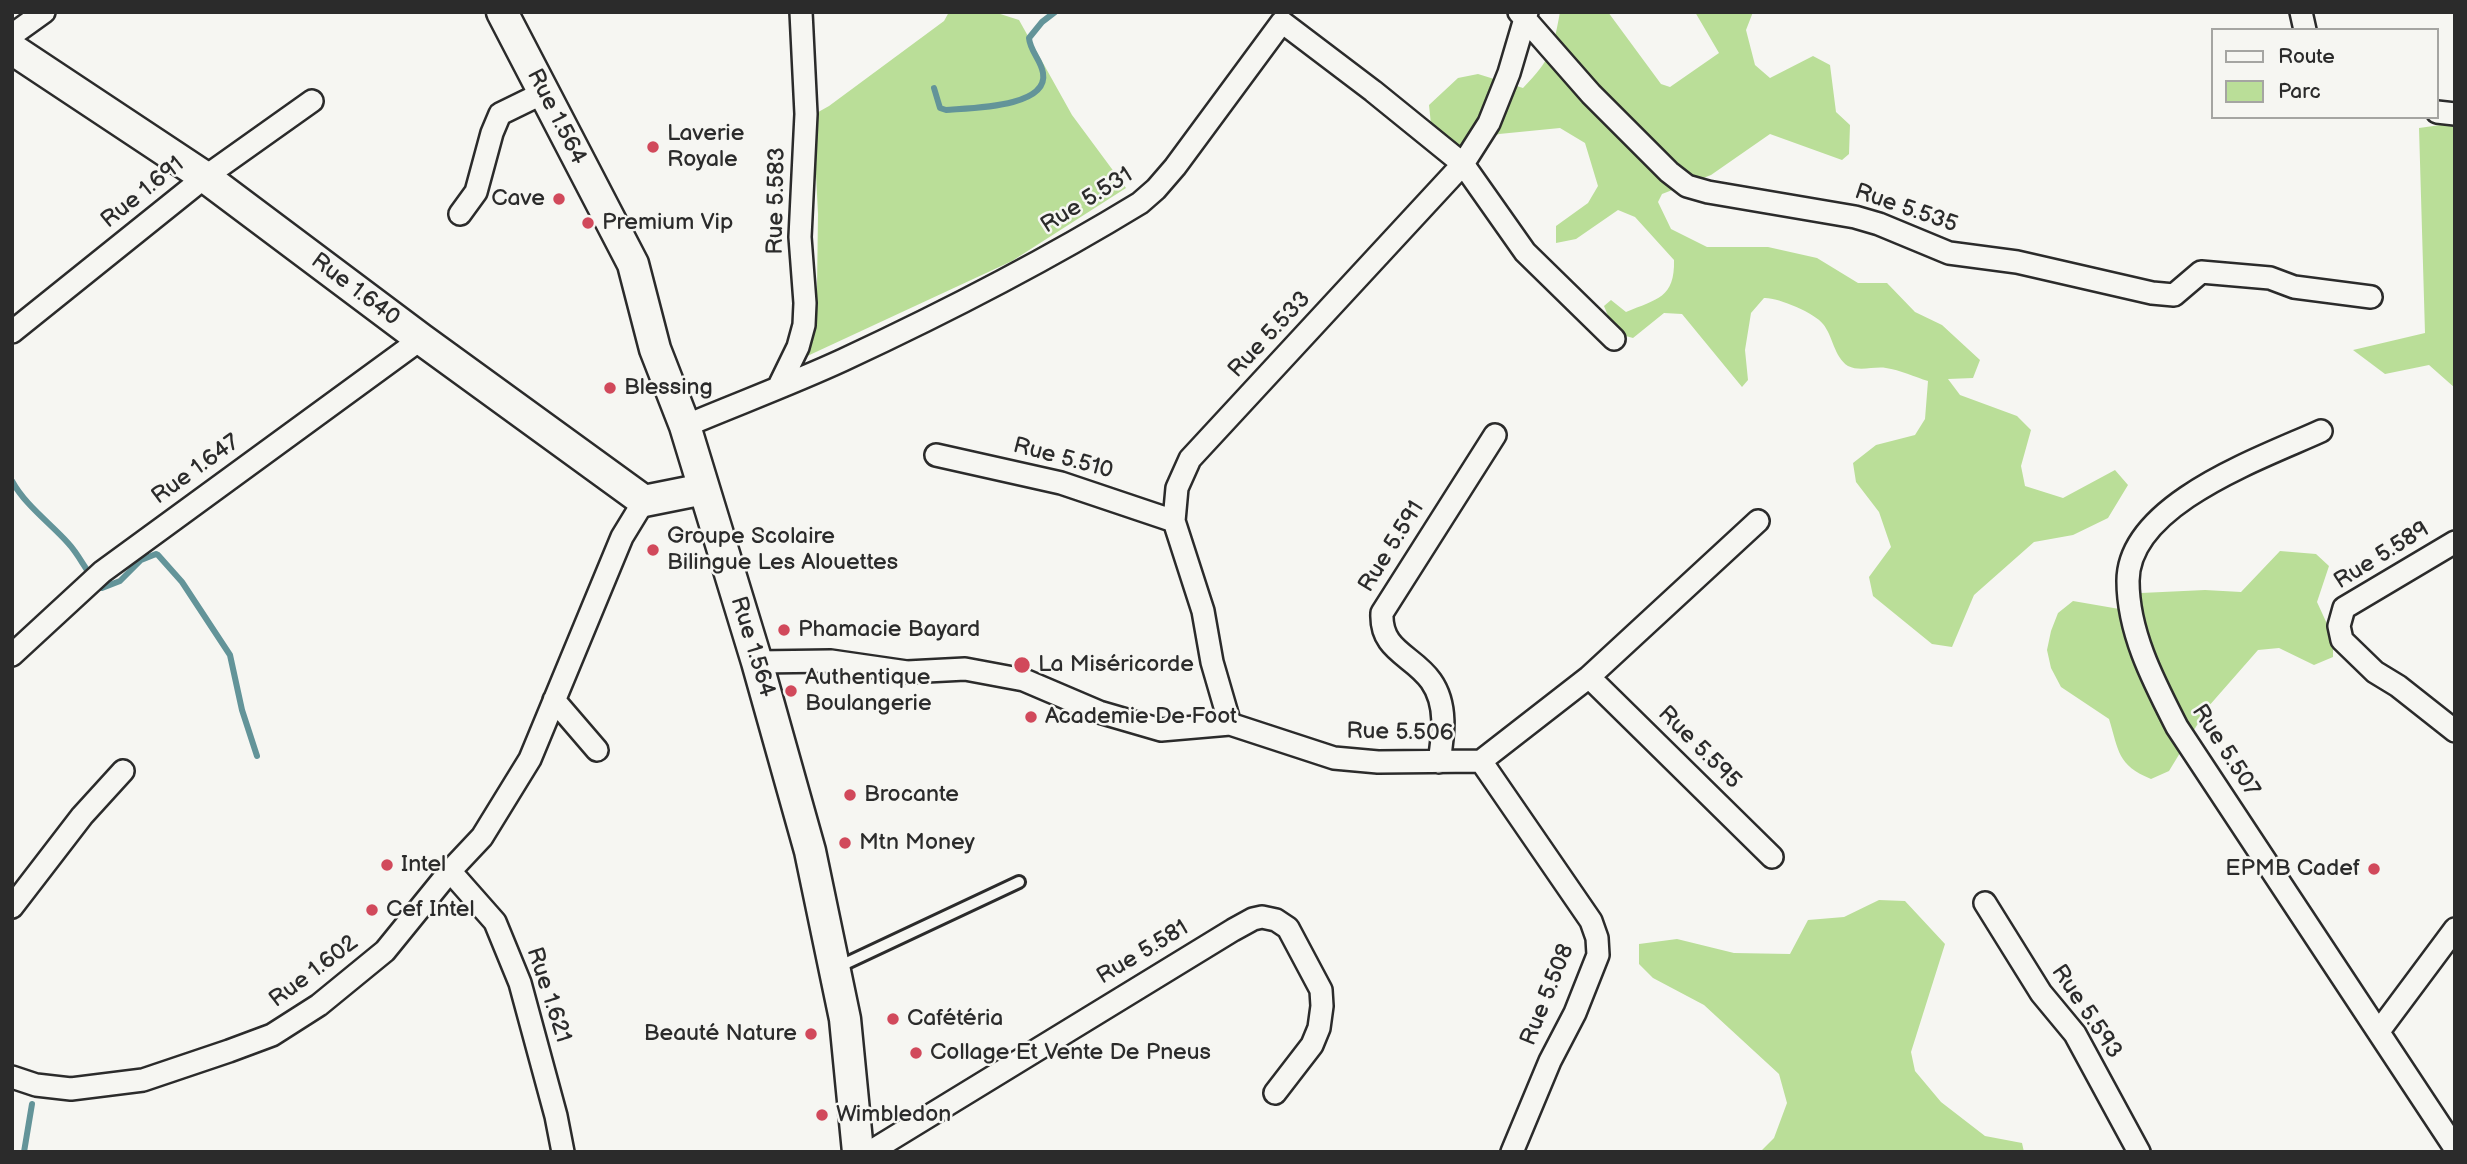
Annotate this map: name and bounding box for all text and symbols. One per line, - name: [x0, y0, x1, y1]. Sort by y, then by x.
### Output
- legend: [2212, 28, 2439, 119]
- text: Route: [2278, 44, 2335, 69]
- street label: Rue 1.564: [520, 65, 592, 169]
- text: Parc: [2278, 79, 2321, 104]
- place label: Laverie Royale: [667, 120, 744, 174]
- marker: Laverie Royale: [645, 139, 661, 155]
- street label: Rue 5.583: [762, 147, 792, 255]
- street label: Rue 1.691: [96, 151, 190, 235]
- street label: Rue 5.531: [1036, 162, 1138, 240]
- street label: Rue 5.535: [1851, 179, 1961, 239]
- place label: Cave: [491, 185, 545, 213]
- marker: Cave: [551, 191, 567, 207]
- place label: Premium Vip: [602, 209, 733, 237]
- marker: Premium Vip: [580, 215, 596, 231]
- street label: Rue 1.640: [305, 248, 405, 332]
- street label: Rue 5.533: [1223, 286, 1317, 384]
- place label: Blessing: [624, 374, 713, 402]
- marker: Blessing: [602, 380, 618, 396]
- street label: Rue 1.647: [147, 429, 245, 511]
- street label: Rue 5.510: [1010, 432, 1116, 486]
- street label: Rue 5.591: [1353, 496, 1431, 598]
- street label: Rue 5.589: [2330, 516, 2434, 596]
- place label: Groupe Scolaire Bilingue Les Alouettes: [667, 523, 898, 577]
- marker: Groupe Scolaire Bilingue Les Alouettes: [645, 542, 661, 558]
- street label: Rue 1.564: [724, 593, 780, 701]
- place label: Phamacie Bayard: [798, 616, 980, 644]
- marker: Phamacie Bayard: [776, 622, 792, 638]
- place label: La Miséricorde: [1038, 651, 1194, 679]
- marker: La Miséricorde: [1012, 655, 1032, 675]
- place label: Authentique Boulangerie: [805, 664, 932, 718]
- marker: Authentique Boulangerie: [783, 683, 799, 699]
- street label: Rue 5.507: [2185, 700, 2265, 802]
- street label: Rue 5.595: [1652, 701, 1746, 795]
- place label: Academie De Foot: [1045, 703, 1237, 731]
- marker: Academie De Foot: [1023, 709, 1039, 725]
- street label: Rue 5.506: [1346, 718, 1454, 748]
- place label: Brocante: [864, 781, 959, 809]
- marker: Brocante: [842, 787, 858, 803]
- place label: Mtn Money: [859, 829, 975, 857]
- marker: Mtn Money: [837, 835, 853, 851]
- place label: Intel: [401, 851, 446, 879]
- place label: EPMB Cadef: [2225, 855, 2360, 883]
- marker: Intel: [379, 857, 395, 873]
- marker: EPMB Cadef: [2366, 861, 2382, 877]
- place label: Cef Intel: [386, 896, 475, 924]
- marker: Cef Intel: [364, 902, 380, 918]
- street label: Rue 5.581: [1092, 915, 1194, 991]
- street label: Rue 1.602: [264, 930, 364, 1014]
- street label: Rue 5.508: [1515, 940, 1581, 1050]
- street label: Rue 1.621: [520, 944, 576, 1046]
- street label: Rue 5.593: [2045, 960, 2127, 1064]
- place label: Cafétéria: [907, 1005, 1003, 1033]
- marker: Cafétéria: [885, 1011, 901, 1027]
- place label: Beauté Nature: [644, 1020, 797, 1048]
- marker: Beauté Nature: [803, 1026, 819, 1042]
- place label: Collage Et Vente De Pneus: [930, 1039, 1211, 1067]
- marker: Collage Et Vente De Pneus: [908, 1045, 924, 1061]
- place label: Wimbledon: [836, 1101, 951, 1129]
- marker: Wimbledon: [814, 1107, 830, 1123]

